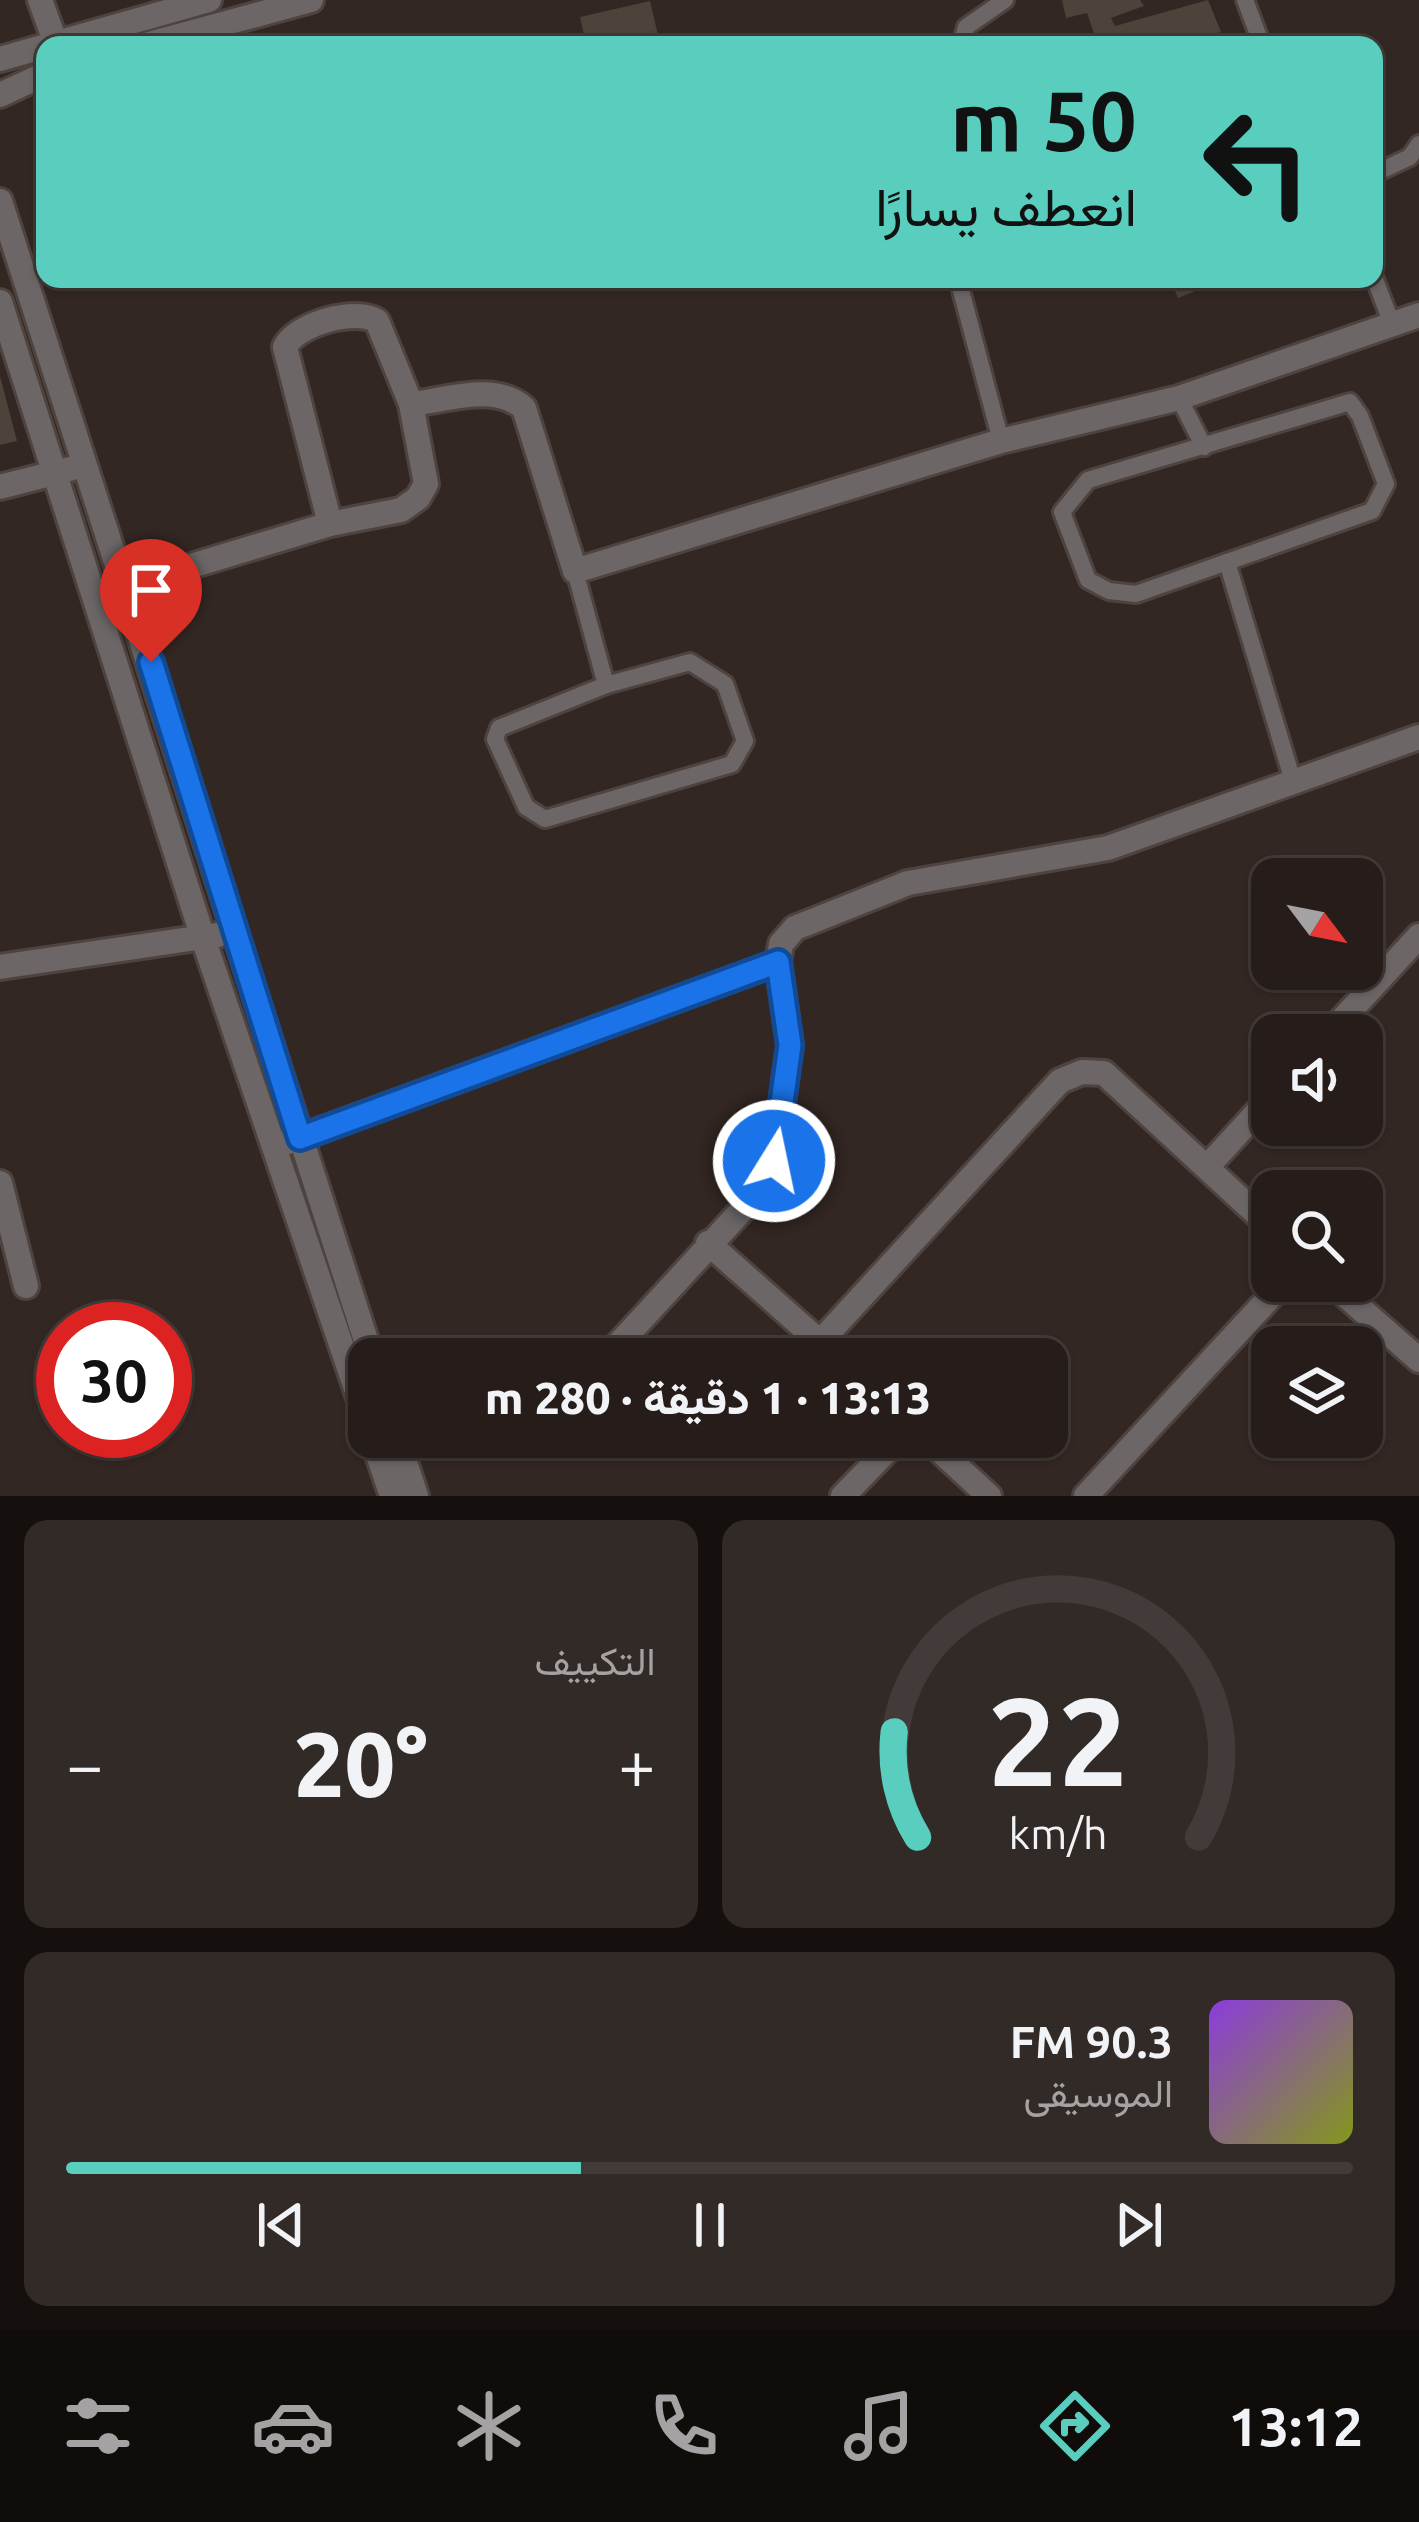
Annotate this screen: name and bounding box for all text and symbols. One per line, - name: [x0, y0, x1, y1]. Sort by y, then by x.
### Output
- text: 50 m: [950, 73, 1137, 167]
- icon: left: [1179, 84, 1335, 240]
- text: انعطف يسارًا: [875, 176, 1137, 236]
- pin: [100, 539, 202, 662]
- icon: arrive: [118, 557, 184, 623]
- north arrow: [1251, 858, 1383, 990]
- map controls: [1251, 858, 1383, 1458]
- button: sound: [1251, 1014, 1383, 1146]
- position arrow: [711, 1098, 837, 1224]
- button: search: [1251, 1170, 1383, 1302]
- speed limit sign: 30: [36, 1302, 192, 1458]
- button: layers: [1251, 1326, 1383, 1458]
- text: 13:13 · 1 دقيقة · 280 m: [485, 1372, 931, 1423]
- text: التكييف: [535, 1639, 656, 1682]
- text: 22: [988, 1670, 1129, 1810]
- text: 20°: [294, 1713, 428, 1814]
- text: −: [66, 1727, 103, 1801]
- text: +: [618, 1727, 655, 1801]
- text: km/h: [1009, 1809, 1108, 1857]
- text: 90.3 FM: [1010, 2016, 1173, 2067]
- text: الموسيقى: [1023, 2071, 1173, 2114]
- icon: previous: [248, 2192, 314, 2258]
- icon: pause: [677, 2192, 743, 2258]
- icon: next: [1106, 2192, 1172, 2258]
- icon: filters: [56, 2384, 140, 2468]
- icon: car: [251, 2384, 335, 2468]
- icon: climate: [447, 2384, 531, 2468]
- icon: phone: [642, 2384, 726, 2468]
- icon: music: [837, 2384, 921, 2468]
- icon: directions: [1033, 2384, 1117, 2468]
- text: 13:12: [1228, 2396, 1363, 2456]

